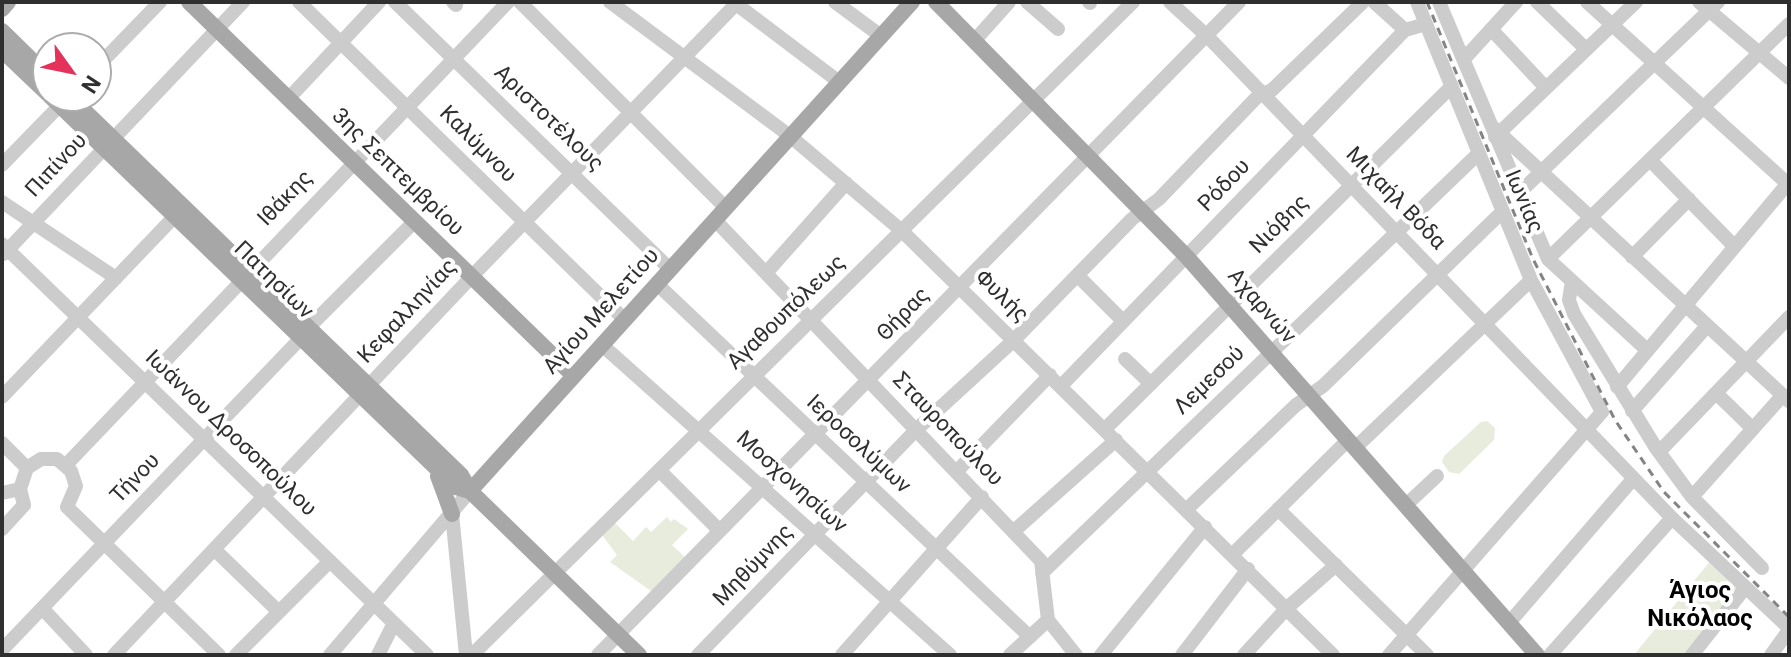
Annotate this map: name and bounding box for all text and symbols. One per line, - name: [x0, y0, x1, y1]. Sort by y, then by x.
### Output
- north arrow: [32, 32, 112, 112]
- street label: Αριστοτέλους: [488, 60, 608, 178]
- text: N: [76, 71, 106, 98]
- street label: Καλύμνου: [433, 101, 521, 189]
- street label: 3ης Σεπτεμβρίου: [326, 104, 468, 242]
- street label: Πιπίνου: [21, 129, 93, 203]
- street label: Μιχαήλ Βόδα: [1340, 142, 1450, 256]
- street label: Ρόδου: [1194, 154, 1256, 218]
- street label: Ιθάκης: [253, 166, 319, 232]
- street label: Ιωνίας: [1498, 166, 1548, 238]
- street label: Νιόβης: [1245, 190, 1315, 260]
- street label: Πατησίων: [228, 237, 318, 325]
- street label: Αγίου Μελετίου: [539, 244, 665, 380]
- street label: Αγαθουπόλεως: [722, 250, 852, 376]
- street label: Κεφαλληνίας: [353, 254, 463, 370]
- street label: Αχαρνών: [1221, 264, 1301, 350]
- street label: Φυλής: [969, 265, 1033, 329]
- street label: Θήρας: [872, 283, 936, 347]
- street label: Λεμεσού: [1169, 341, 1251, 421]
- street label: Ιωάννου Δροσοπούλου: [139, 345, 321, 523]
- street label: Σταυροπούλου: [886, 368, 1008, 492]
- street label: Ιεροσολύμων: [800, 390, 916, 500]
- street label: Μοσχονησίων: [730, 426, 852, 540]
- street label: Τήνου: [106, 448, 166, 510]
- street label: Μηθύμνης: [708, 520, 800, 612]
- district label: Άγιος Νικόλαος: [1647, 578, 1753, 634]

